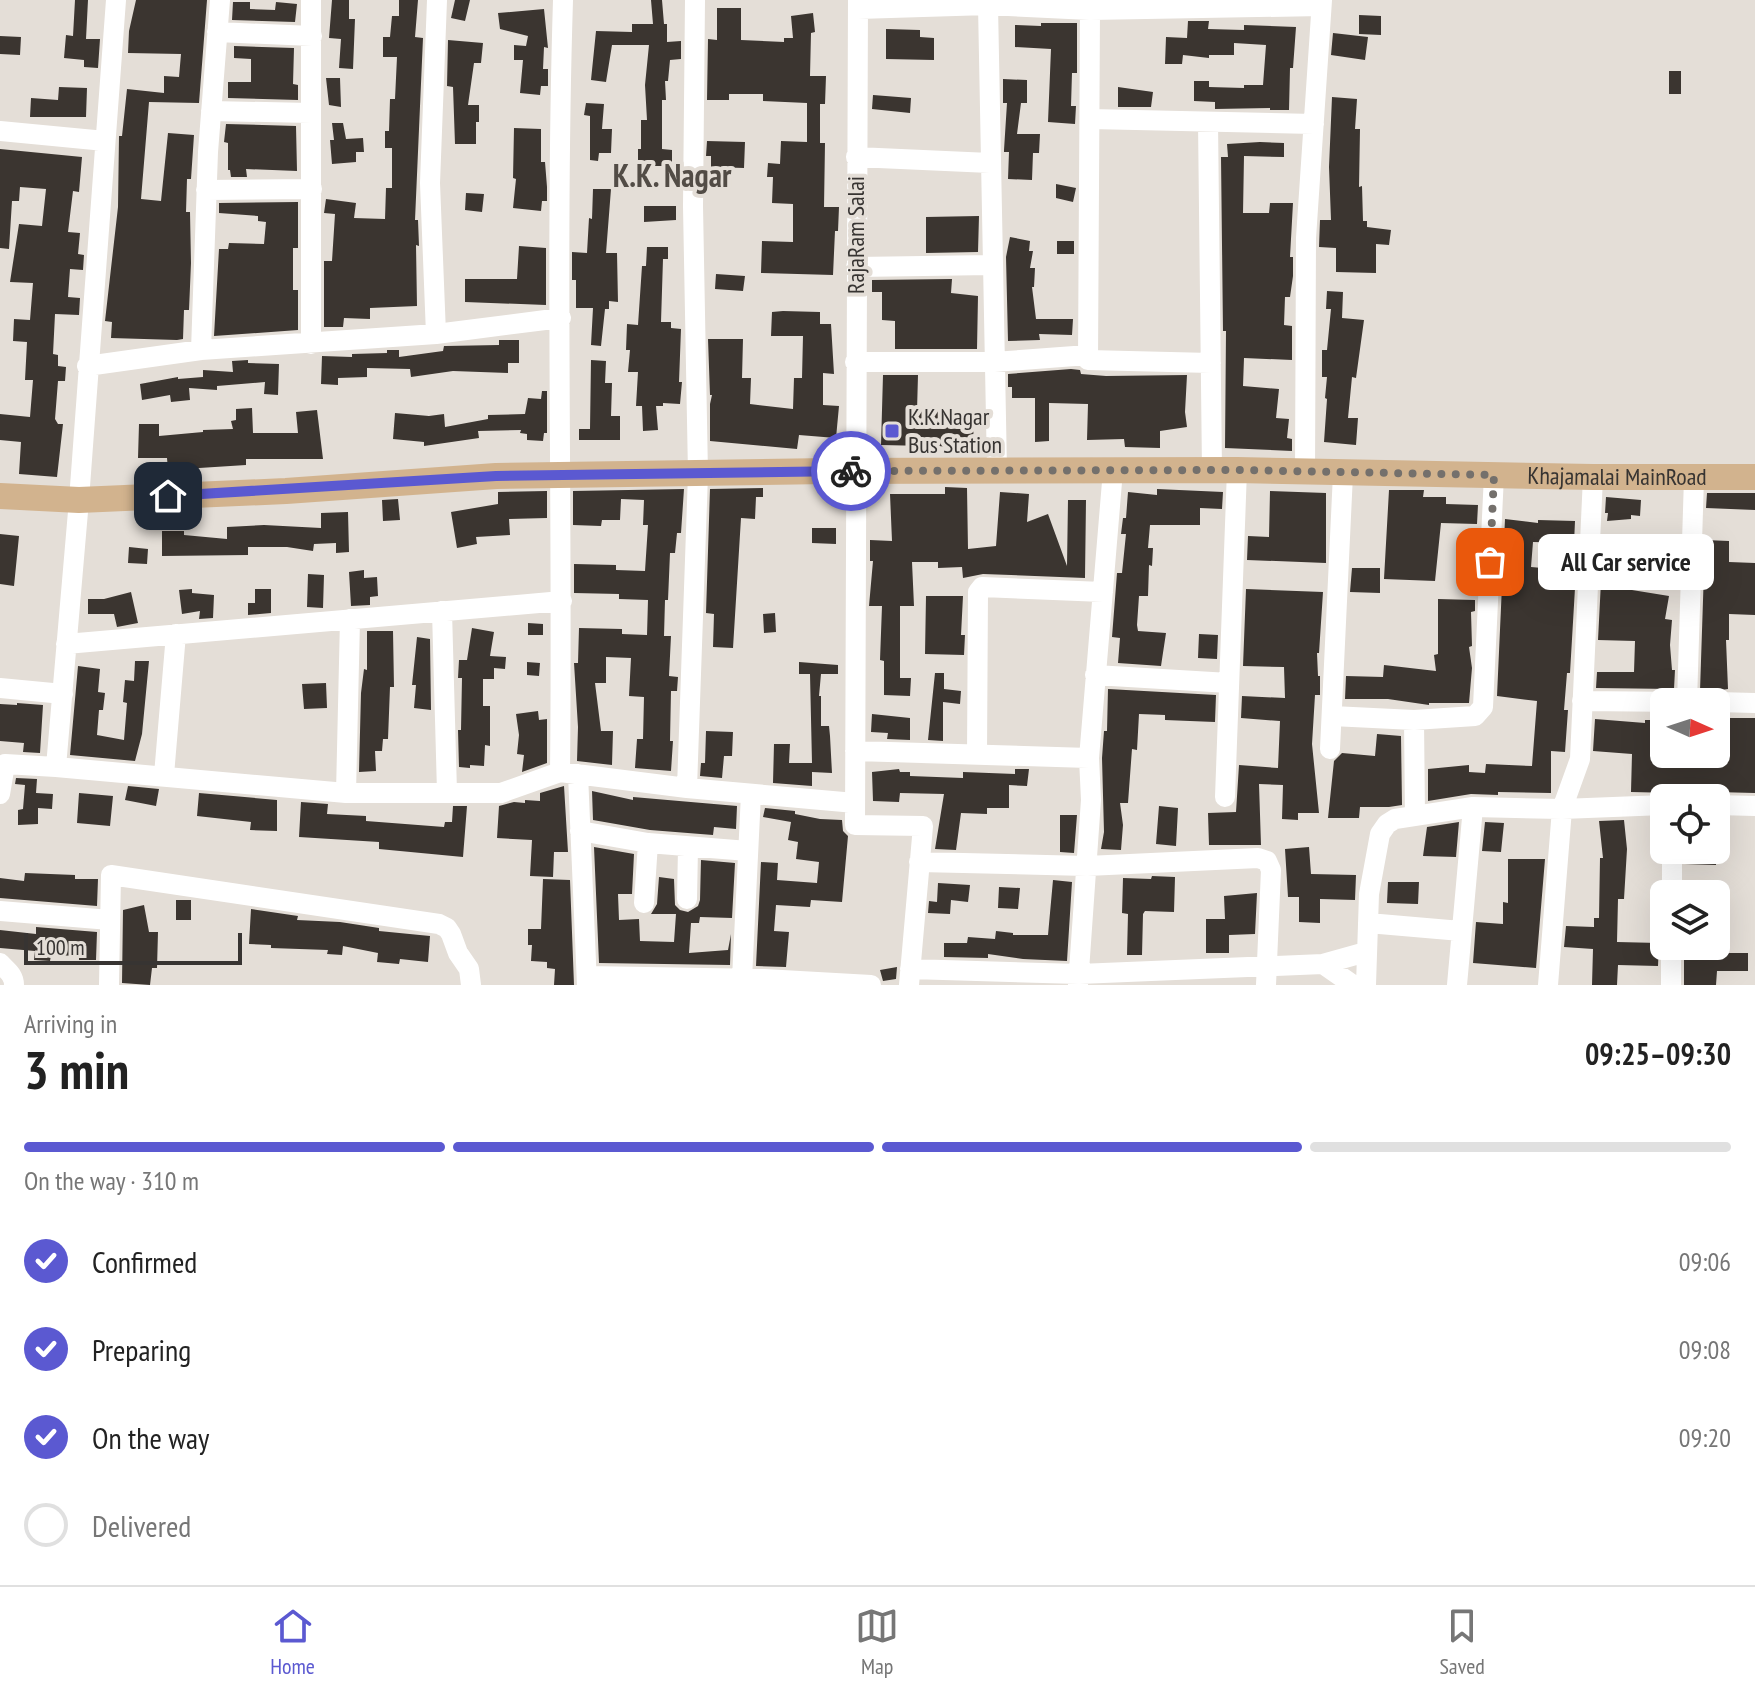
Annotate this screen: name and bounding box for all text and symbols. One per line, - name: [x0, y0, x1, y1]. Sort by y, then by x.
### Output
- district label: K.K. Nagar: [613, 154, 732, 196]
- street label: RajaRam Salai: [840, 176, 871, 294]
- place label: K.K.Nagar Bus Station: [908, 401, 1002, 460]
- marker: K.K.Nagar Bus Station: [883, 422, 901, 440]
- courier: [811, 431, 891, 511]
- icon: bike: [829, 449, 873, 493]
- street label: Khajamalai MainRoad: [1527, 460, 1707, 492]
- pin: [134, 462, 202, 530]
- icon: home: [146, 474, 190, 518]
- pin: [1456, 528, 1524, 596]
- callout: All Car service: [1538, 534, 1714, 590]
- icon: bag: [1468, 540, 1512, 584]
- text: All Car service: [1561, 545, 1691, 578]
- north arrow: [1650, 688, 1730, 768]
- map controls: [1650, 688, 1730, 960]
- button: locate: [1650, 784, 1730, 864]
- button: layers: [1650, 880, 1730, 960]
- scale bar: [24, 929, 242, 965]
- text: 100 m: [36, 933, 85, 961]
- text: Arriving in: [24, 1007, 117, 1040]
- text: 09:25–09:30: [1585, 1034, 1731, 1073]
- text: 3 min: [24, 1036, 129, 1103]
- text: On the way · 310 m: [24, 1164, 199, 1197]
- icon: check: [24, 1239, 68, 1283]
- text: Confirmed: [92, 1242, 197, 1281]
- text: 09:06: [1679, 1245, 1731, 1278]
- icon: check: [24, 1327, 68, 1371]
- text: Preparing: [92, 1330, 191, 1369]
- text: 09:08: [1679, 1333, 1731, 1366]
- icon: check: [24, 1415, 68, 1459]
- text: On the way: [92, 1418, 209, 1457]
- text: 09:20: [1679, 1421, 1731, 1454]
- text: Delivered: [92, 1506, 191, 1545]
- tab: Home: [270, 1604, 315, 1680]
- tab: Map: [855, 1604, 899, 1680]
- tab: Saved: [1439, 1604, 1485, 1680]

